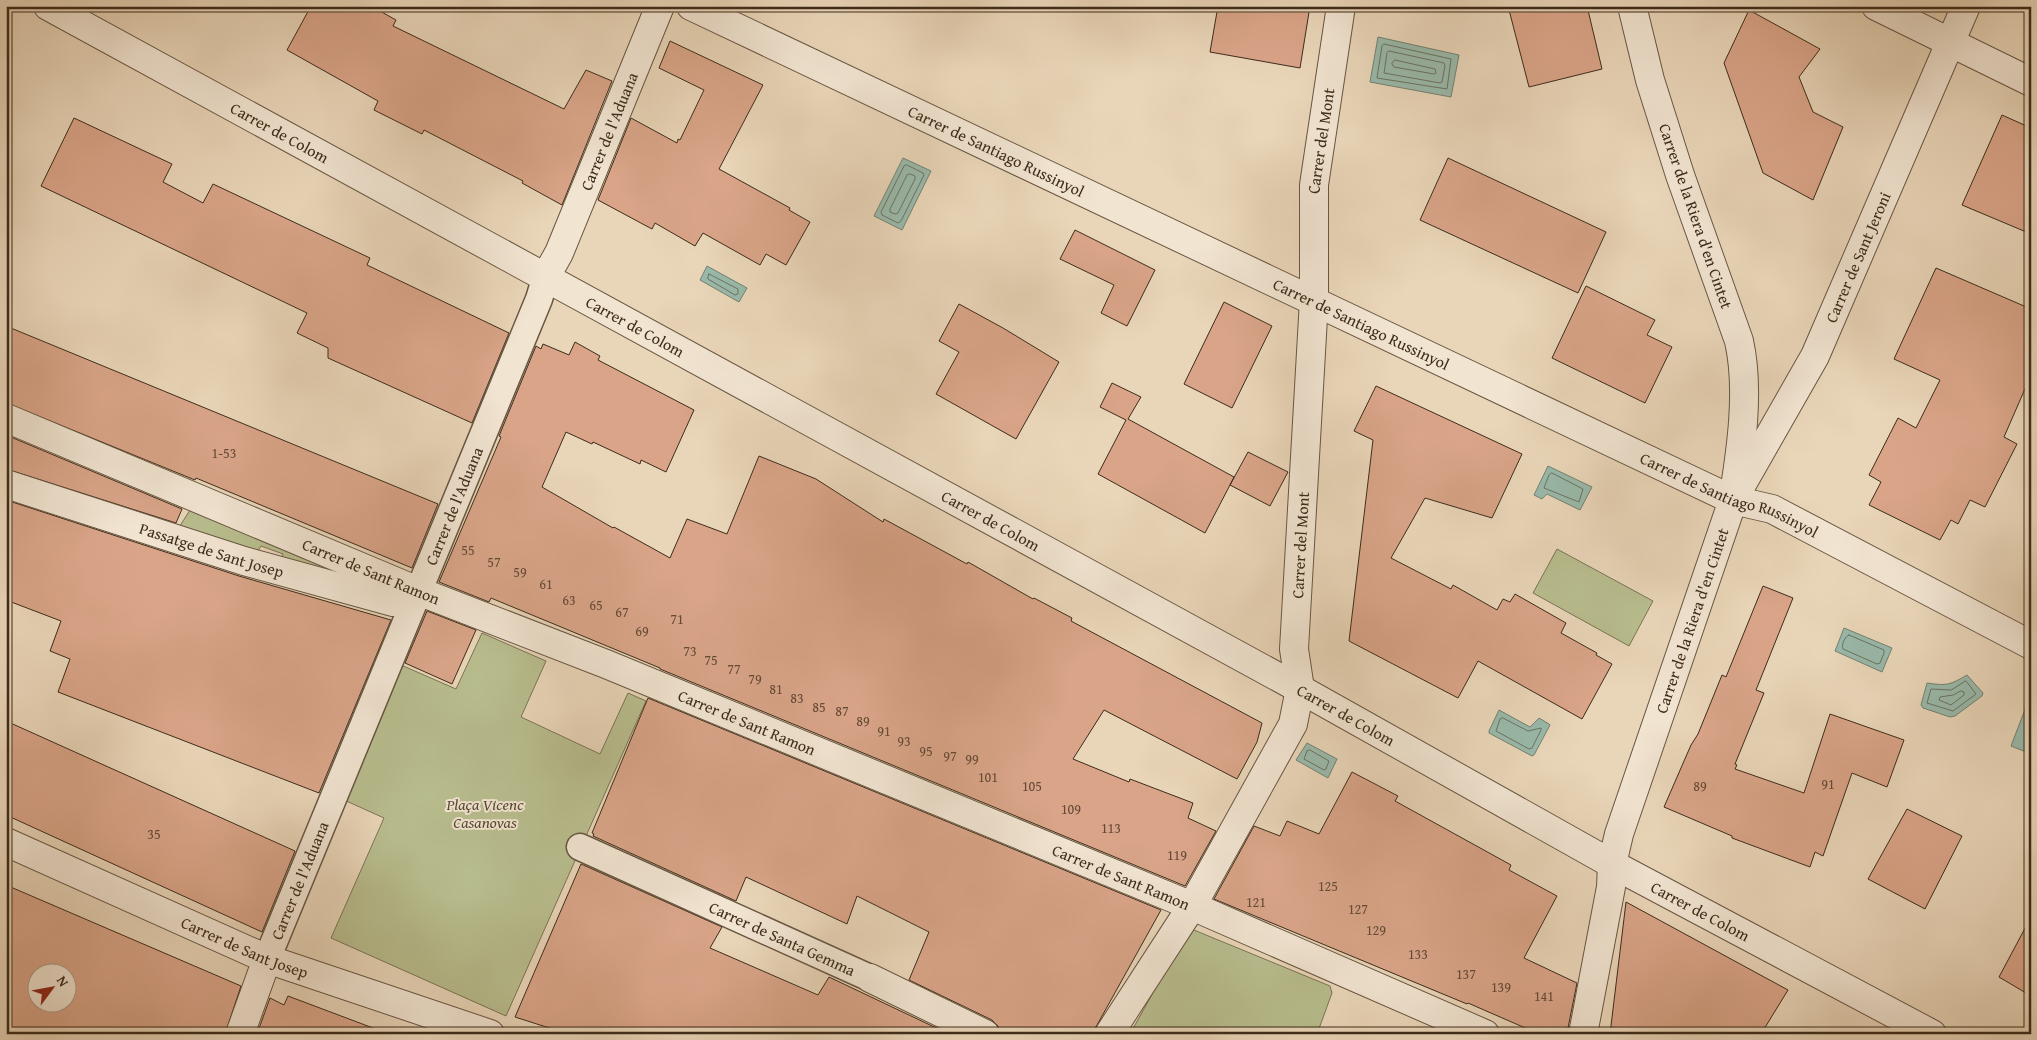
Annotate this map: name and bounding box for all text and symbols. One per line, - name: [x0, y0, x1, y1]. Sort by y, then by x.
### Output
- street label: Carrer de l'Aduana: [574, 68, 644, 194]
- street label: Carrer del Mont: [1302, 86, 1341, 194]
- street label: Carrer de Colom: [226, 96, 333, 169]
- street label: Carrer de Santiago Russinyol: [904, 99, 1089, 203]
- street label: Carrer de la Riera d'en Cintet: [1653, 120, 1739, 312]
- street label: Carrer de Sant Jeroni: [1819, 187, 1897, 326]
- street label: Carrer de Santiago Russinyol: [1269, 272, 1454, 376]
- street label: Carrer de Colom: [582, 290, 689, 363]
- house number: 1-53: [211, 443, 237, 463]
- street label: Carrer de l'Aduana: [419, 443, 489, 569]
- street label: Carrer de Santiago Russinyol: [1636, 446, 1823, 544]
- street label: Carrer de Colom: [937, 484, 1044, 557]
- street label: Carrer del Mont: [1285, 491, 1315, 599]
- street label: Passatge de Sant Josep: [136, 516, 287, 584]
- street label: Carrer de la Riera d'en Cintet: [1649, 524, 1735, 716]
- street label: Carrer de Sant Ramon: [299, 532, 443, 610]
- house number: 55: [461, 540, 475, 560]
- house number: 57: [487, 552, 501, 572]
- house number: 59: [513, 562, 527, 582]
- house number: 61: [539, 574, 553, 594]
- house number: 63: [562, 590, 576, 610]
- house number: 65: [589, 595, 603, 615]
- house number: 67: [615, 602, 629, 622]
- house number: 71: [670, 609, 684, 629]
- house number: 69: [635, 621, 649, 641]
- house number: 73: [683, 641, 697, 661]
- house number: 75: [704, 650, 718, 670]
- house number: 77: [727, 659, 741, 679]
- house number: 79: [748, 669, 762, 689]
- street label: Carrer de Colom: [1293, 678, 1400, 752]
- house number: 81: [769, 679, 783, 699]
- street label: Carrer de Sant Ramon: [674, 683, 819, 761]
- house number: 83: [790, 688, 804, 708]
- house number: 85: [812, 697, 826, 717]
- house number: 87: [835, 701, 849, 721]
- house number: 89: [856, 711, 870, 731]
- house number: 91: [877, 721, 891, 741]
- house number: 93: [897, 731, 911, 751]
- house number: 95: [919, 741, 933, 761]
- house number: 97: [943, 746, 957, 766]
- house number: 99: [965, 749, 979, 769]
- house number: 101: [978, 767, 998, 787]
- house number: 91: [1821, 774, 1835, 794]
- house number: 105: [1022, 776, 1042, 796]
- house number: 89: [1693, 776, 1707, 796]
- park label: Plaça Vicenc Casanovas: [445, 792, 524, 834]
- house number: 109: [1061, 799, 1081, 819]
- street label: Carrer de l'Aduana: [264, 817, 335, 943]
- house number: 113: [1101, 818, 1121, 838]
- house number: 35: [147, 824, 161, 844]
- street label: Carrer de Sant Ramon: [1049, 838, 1194, 916]
- house number: 119: [1167, 845, 1187, 865]
- street label: Carrer de Colom: [1647, 875, 1754, 947]
- house number: 125: [1318, 876, 1338, 896]
- house number: 121: [1246, 892, 1266, 912]
- street label: Carrer de Santa Gemma: [705, 895, 860, 982]
- house number: 127: [1348, 899, 1368, 919]
- street label: Carrer de Sant Josep: [177, 910, 312, 984]
- house number: 129: [1366, 920, 1386, 940]
- house number: 133: [1408, 944, 1428, 964]
- north arrow: [28, 962, 78, 1012]
- house number: 137: [1456, 964, 1476, 984]
- text: N: [52, 972, 74, 991]
- house number: 139: [1491, 977, 1511, 997]
- house number: 141: [1534, 986, 1554, 1006]

